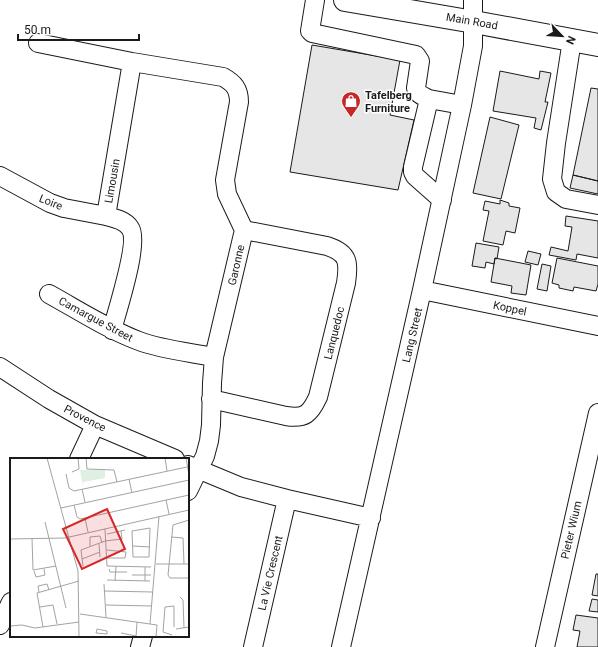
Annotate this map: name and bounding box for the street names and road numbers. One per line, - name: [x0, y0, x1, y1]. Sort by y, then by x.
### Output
- street label: Main Road: [445, 11, 499, 32]
- street label: Limousin: [102, 158, 123, 204]
- street label: Loire: [37, 192, 65, 213]
- street label: Garonne: [226, 243, 248, 287]
- street label: Camargue Street: [56, 294, 135, 345]
- street label: Koppel: [492, 299, 528, 318]
- street label: Lanquedoc: [322, 305, 347, 361]
- street label: Lang Street: [400, 306, 425, 364]
- street label: Provence: [62, 402, 108, 435]
- street label: Pieter Wium: [558, 500, 585, 561]
- street label: La Vie Crescent: [256, 534, 286, 612]

